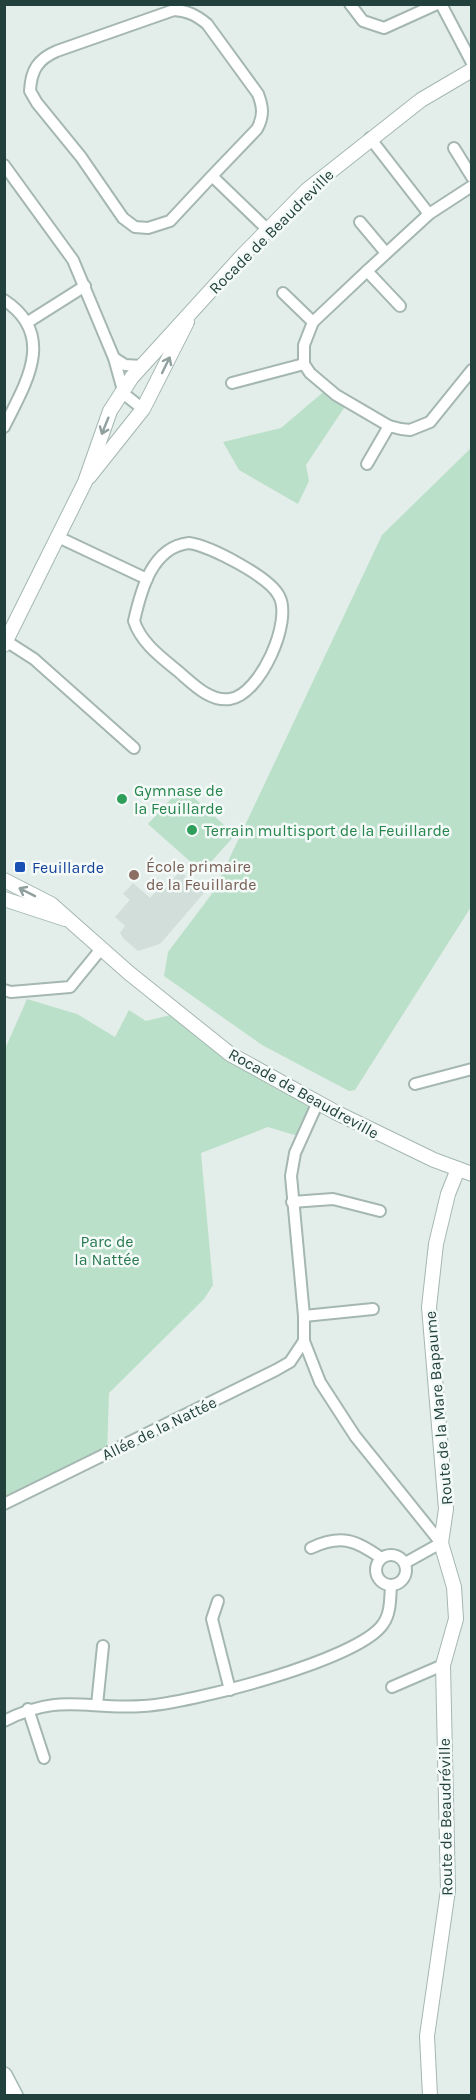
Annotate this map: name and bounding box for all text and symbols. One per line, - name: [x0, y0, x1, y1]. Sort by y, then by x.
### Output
- street label: Rocade de Beaudreville: [205, 165, 338, 298]
- one-way arrow: [160, 357, 172, 375]
- one-way arrow: [98, 416, 109, 435]
- place label: Gymnase de la Feuillarde: [134, 781, 223, 818]
- marker: Gymnase de la Feuillarde: [115, 792, 129, 806]
- place label: Terrain multisport de la Feuillarde: [204, 821, 450, 840]
- marker: Terrain multisport de la Feuillarde: [185, 823, 199, 837]
- place label: École primaire de la Feuillarde: [146, 857, 256, 894]
- place label: Feuillarde: [32, 858, 104, 877]
- marker: Feuillarde: [13, 860, 27, 874]
- marker: École primaire de la Feuillarde: [127, 868, 141, 882]
- one-way arrow: [19, 886, 37, 897]
- street label: Rocade de Beaudreville: [225, 1044, 382, 1143]
- park label: Parc de la Nattée: [74, 1232, 140, 1269]
- street label: Route de la Mare Bapaume: [421, 1310, 456, 1506]
- street label: Allée de la Nattée: [99, 1392, 220, 1464]
- street label: Route de Beaudréville: [435, 1738, 456, 1896]

